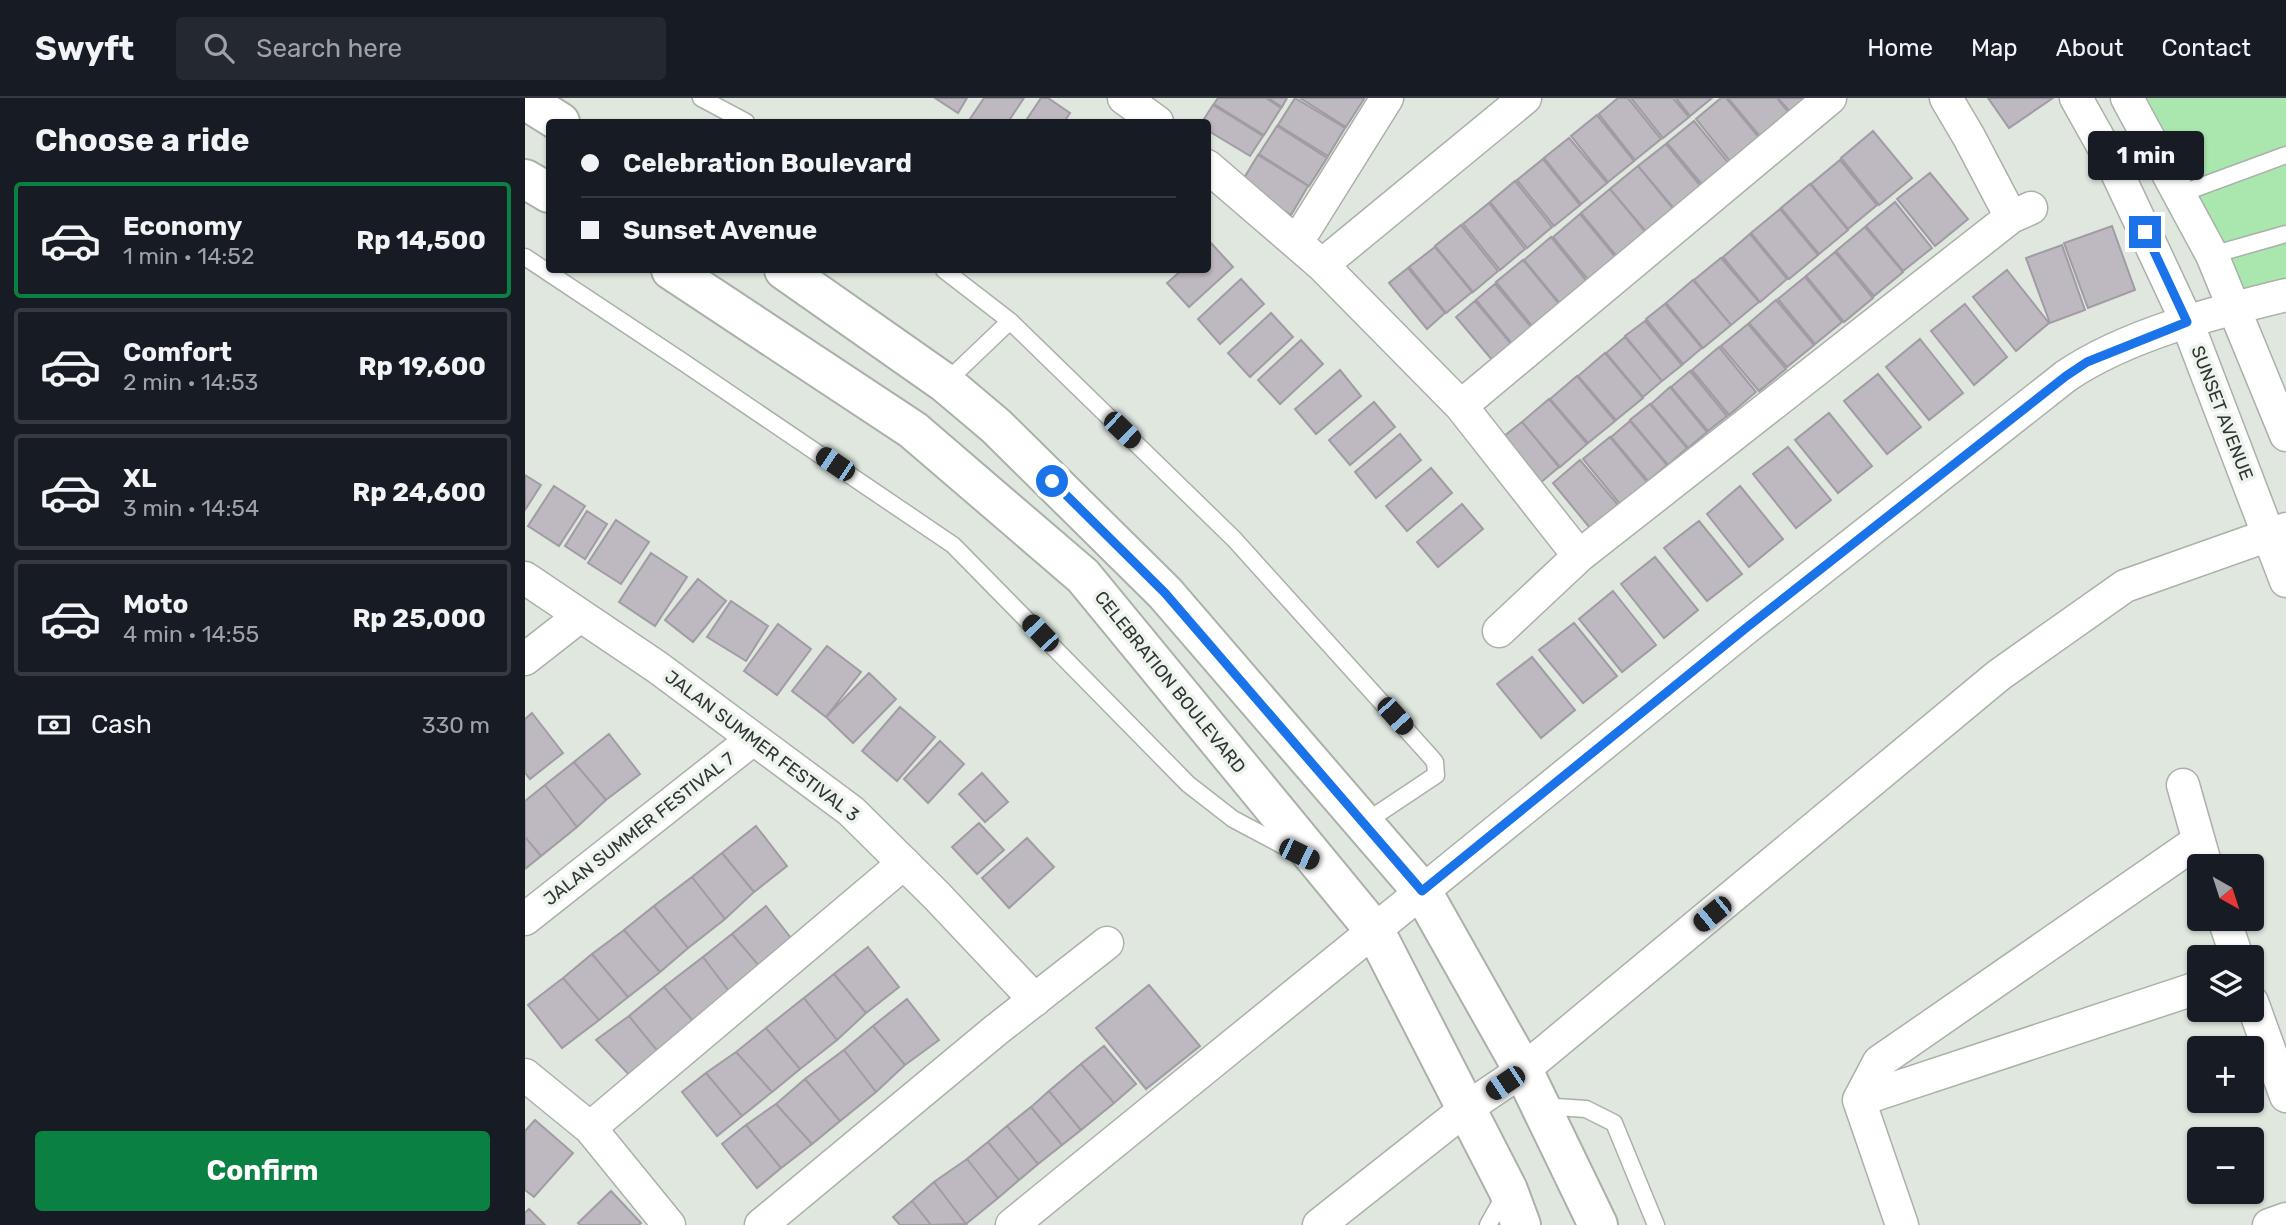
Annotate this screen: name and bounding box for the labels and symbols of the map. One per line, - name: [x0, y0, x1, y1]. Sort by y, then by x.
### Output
- callout: 1 min: [2087, 130, 2203, 180]
- route end: [2129, 216, 2161, 248]
- street label: SUNSET AVENUE: [2186, 343, 2258, 483]
- car: [1100, 408, 1145, 452]
- car: [812, 444, 859, 484]
- route start: [1036, 465, 1068, 497]
- street label: CELEBRATION BOULEVARD: [1090, 587, 1250, 777]
- car: [1018, 611, 1063, 655]
- street label: JALAN SUMMER FESTIVAL 3: [661, 666, 863, 826]
- car: [1374, 693, 1417, 739]
- street label: JALAN SUMMER FESTIVAL 7: [539, 748, 739, 910]
- car: [1276, 835, 1323, 873]
- north arrow: [2187, 854, 2265, 931]
- car: [1690, 893, 1735, 935]
- car: [1482, 1063, 1529, 1103]

